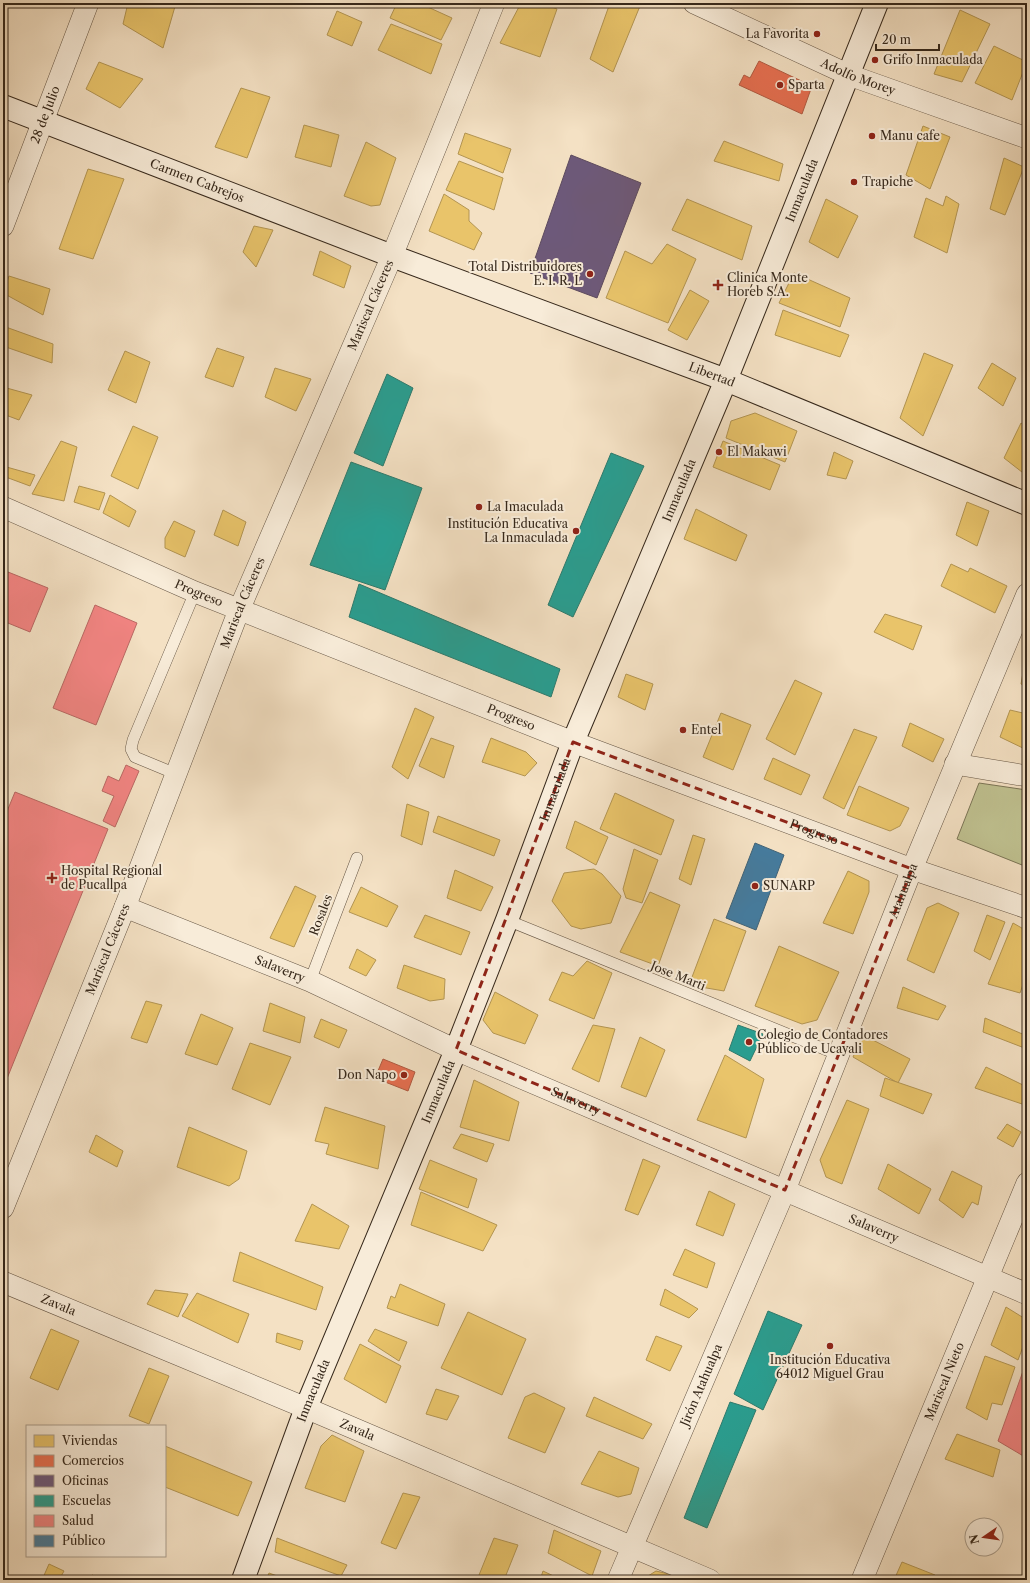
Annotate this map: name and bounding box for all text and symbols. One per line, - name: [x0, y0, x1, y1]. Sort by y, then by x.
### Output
- place label: La Favorita: [746, 26, 810, 41]
- scale bar: [876, 26, 939, 52]
- marker: La Favorita: [812, 29, 822, 39]
- text: 20 m: [882, 32, 911, 47]
- place label: Grifo Inmaculada: [883, 52, 983, 67]
- street label: Adolfo Morey: [818, 55, 898, 98]
- marker: Grifo Inmaculada: [870, 55, 880, 65]
- place label: Sparta: [788, 77, 825, 92]
- marker: Sparta: [775, 80, 785, 90]
- street label: 28 de Julio: [27, 84, 63, 146]
- place label: Manu cafe: [880, 128, 940, 143]
- marker: Manu cafe: [867, 131, 877, 141]
- street label: Carmen Cabrejos: [148, 155, 247, 205]
- street label: Inmaculada: [782, 156, 821, 224]
- place label: Trapiche: [862, 174, 913, 189]
- marker: Trapiche: [849, 177, 859, 187]
- street label: Mariscal Cáceres: [344, 257, 396, 353]
- place label: Total Distribuidores E. I. R. L: [468, 259, 582, 288]
- marker: Total Distribuidores E. I. R. L: [585, 269, 595, 279]
- place label: Clinica Monte Horeb S.A.: [727, 270, 808, 299]
- marker: Clinica Monte Horeb S.A.: [712, 279, 724, 291]
- street label: Libertad: [687, 359, 738, 390]
- place label: El Makawi: [727, 444, 787, 459]
- marker: El Makawi: [714, 447, 724, 457]
- street label: Inmaculada: [659, 456, 699, 524]
- place label: La Imaculada: [487, 499, 564, 514]
- marker: La Imaculada: [474, 502, 484, 512]
- place label: Institución Educativa La Inmaculada: [447, 516, 569, 545]
- marker: Institución Educativa La Inmaculada: [571, 526, 581, 536]
- street label: Mariscal Cáceres: [217, 555, 268, 650]
- street label: Progreso: [173, 576, 225, 609]
- street label: Progreso: [485, 701, 538, 733]
- place label: Entel: [691, 722, 722, 737]
- marker: Entel: [678, 725, 688, 735]
- street label: Inmaculada: [536, 755, 574, 823]
- street label: Progreso: [788, 816, 841, 848]
- street label: Atahualpa: [885, 860, 921, 921]
- place label: Hospital Regional de Pucallpa: [61, 863, 163, 892]
- marker: Hospital Regional de Pucallpa: [46, 872, 58, 884]
- place label: SUNARP: [763, 878, 815, 893]
- marker: SUNARP: [750, 881, 760, 891]
- street label: Rosales: [306, 892, 335, 938]
- street label: Mariscal Cáceres: [82, 901, 133, 997]
- street label: Salaverry: [253, 952, 308, 985]
- street label: Jose Marti: [647, 957, 708, 993]
- place label: Colegio de Contadores Público de Ucayali: [757, 1027, 888, 1056]
- marker: Colegio de Contadores Público de Ucayali: [744, 1037, 754, 1047]
- street label: Inmaculada: [418, 1057, 458, 1125]
- place label: Don Napo: [338, 1067, 396, 1082]
- marker: Don Napo: [399, 1070, 409, 1080]
- street label: Salaverry: [549, 1083, 603, 1118]
- street label: Salaverry: [847, 1211, 901, 1245]
- street label: Zavala: [39, 1291, 79, 1319]
- street label: Mariscal Nieto: [921, 1340, 967, 1423]
- street label: Jirón Atahualpa: [676, 1341, 726, 1430]
- marker: Institución Educativa 64012 Miguel Grau: [825, 1341, 835, 1351]
- place label: Institución Educativa 64012 Miguel Grau: [770, 1352, 891, 1381]
- street label: Inmaculada: [293, 1356, 333, 1424]
- street label: Zavala: [338, 1415, 378, 1444]
- legend: [26, 1425, 166, 1557]
- text: Viviendas: [61, 1433, 117, 1448]
- text: Comercios: [62, 1453, 124, 1468]
- text: Oficinas: [62, 1473, 109, 1488]
- text: Escuelas: [62, 1493, 111, 1508]
- text: Salud: [62, 1513, 94, 1528]
- north arrow: [964, 1517, 1004, 1557]
- text: Público: [62, 1533, 105, 1548]
- text: N: [966, 1533, 982, 1545]

